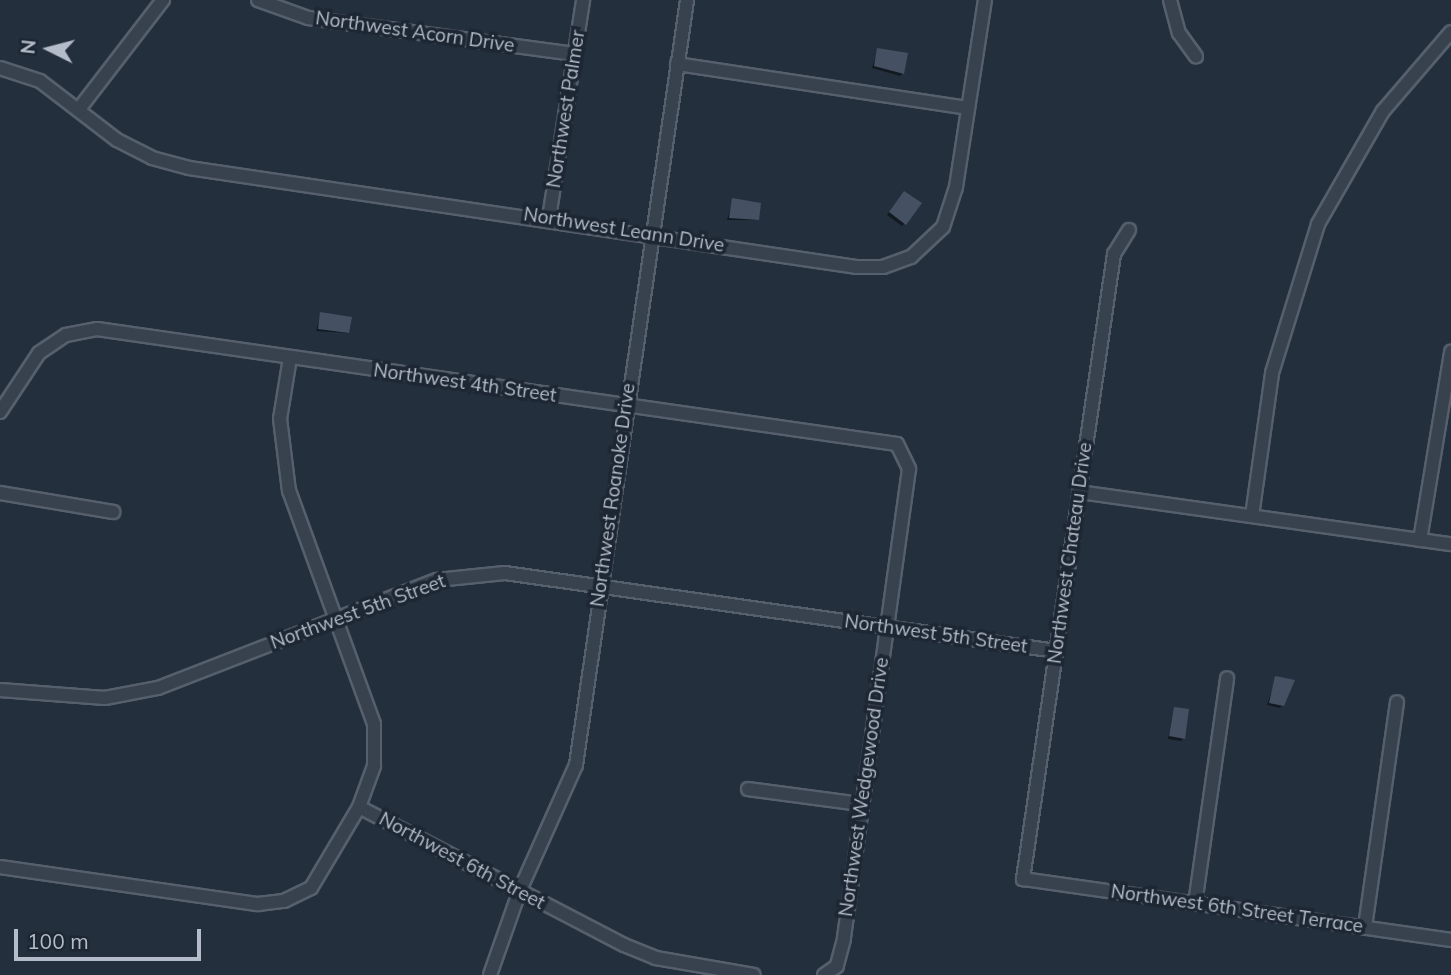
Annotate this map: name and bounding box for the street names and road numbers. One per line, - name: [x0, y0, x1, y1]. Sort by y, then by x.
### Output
- street label: Northwest Acorn Drive: [314, 7, 516, 57]
- street label: Northwest Palmer: [542, 28, 590, 190]
- street label: Northwest Leann Drive: [522, 203, 726, 257]
- street label: Northwest 4th Street: [372, 359, 558, 407]
- street label: Northwest Roanoke Drive: [586, 382, 640, 608]
- street label: Northwest Chateau Drive: [1043, 441, 1097, 665]
- street label: Northwest 5th Street: [267, 570, 449, 654]
- street label: Northwest 5th Street: [843, 610, 1029, 658]
- street label: Northwest Wedgewood Drive: [835, 656, 893, 918]
- street label: Northwest 6th Street: [375, 808, 549, 914]
- street label: Northwest 6th Street Terrace: [1109, 880, 1365, 938]

